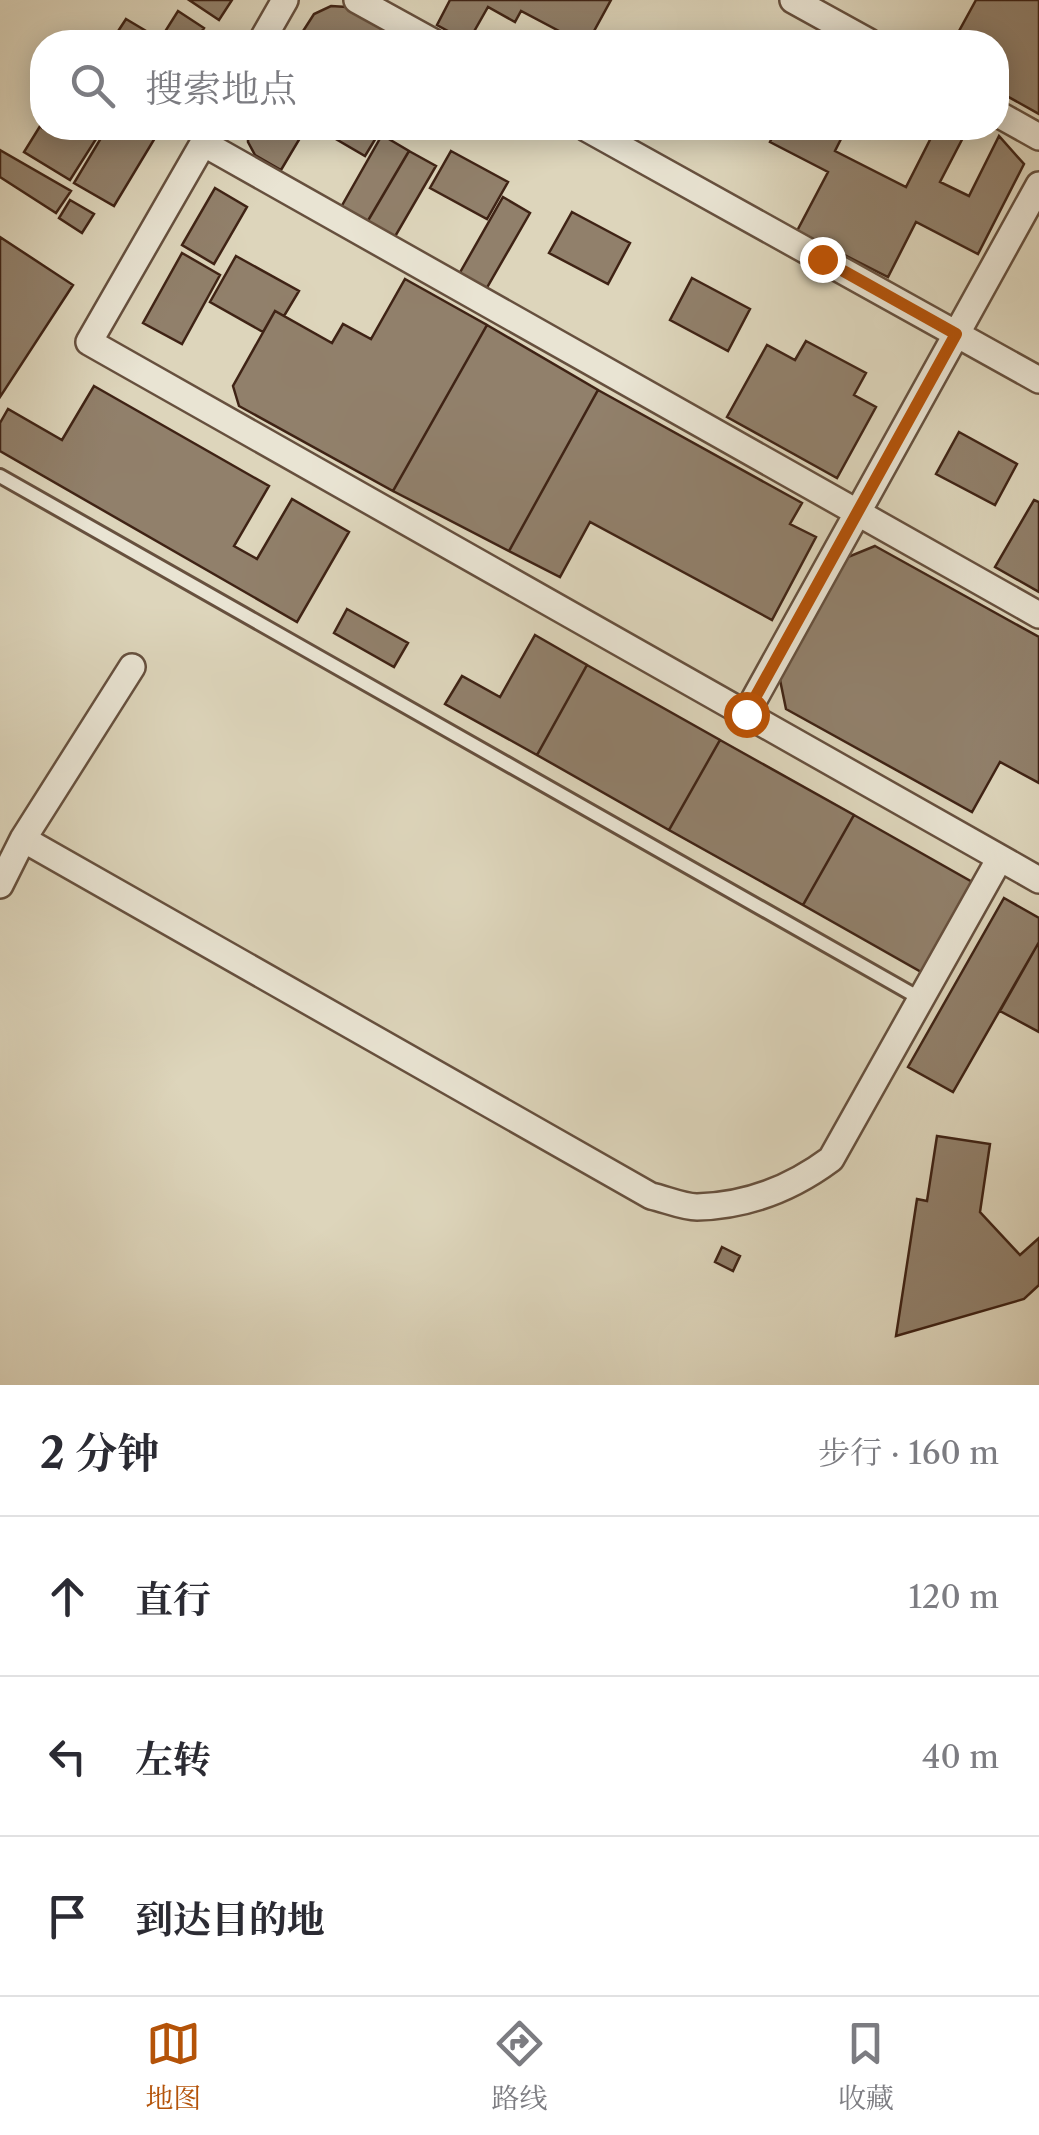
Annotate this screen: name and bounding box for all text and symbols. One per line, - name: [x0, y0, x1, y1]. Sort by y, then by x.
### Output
- search box: [30, 30, 1009, 140]
- icon: search: [65, 58, 120, 113]
- text: 搜索地点: [145, 65, 297, 112]
- route end: [800, 237, 846, 283]
- route start: [724, 692, 770, 738]
- text: 2 分钟: [40, 1427, 159, 1479]
- text: 步行 · 160 m: [818, 1433, 999, 1472]
- icon: ahead: [40, 1569, 95, 1624]
- text: 直行: [135, 1576, 211, 1623]
- text: 120 m: [909, 1577, 999, 1616]
- icon: left: [40, 1729, 95, 1784]
- text: 左转: [135, 1736, 211, 1783]
- text: 40 m: [922, 1737, 999, 1776]
- icon: arrive: [40, 1889, 95, 1944]
- text: 到达目的地: [135, 1896, 325, 1943]
- tab: 地图: [145, 2016, 201, 2116]
- tab: 路线: [491, 2016, 548, 2116]
- tab: 收藏: [838, 2016, 894, 2116]

